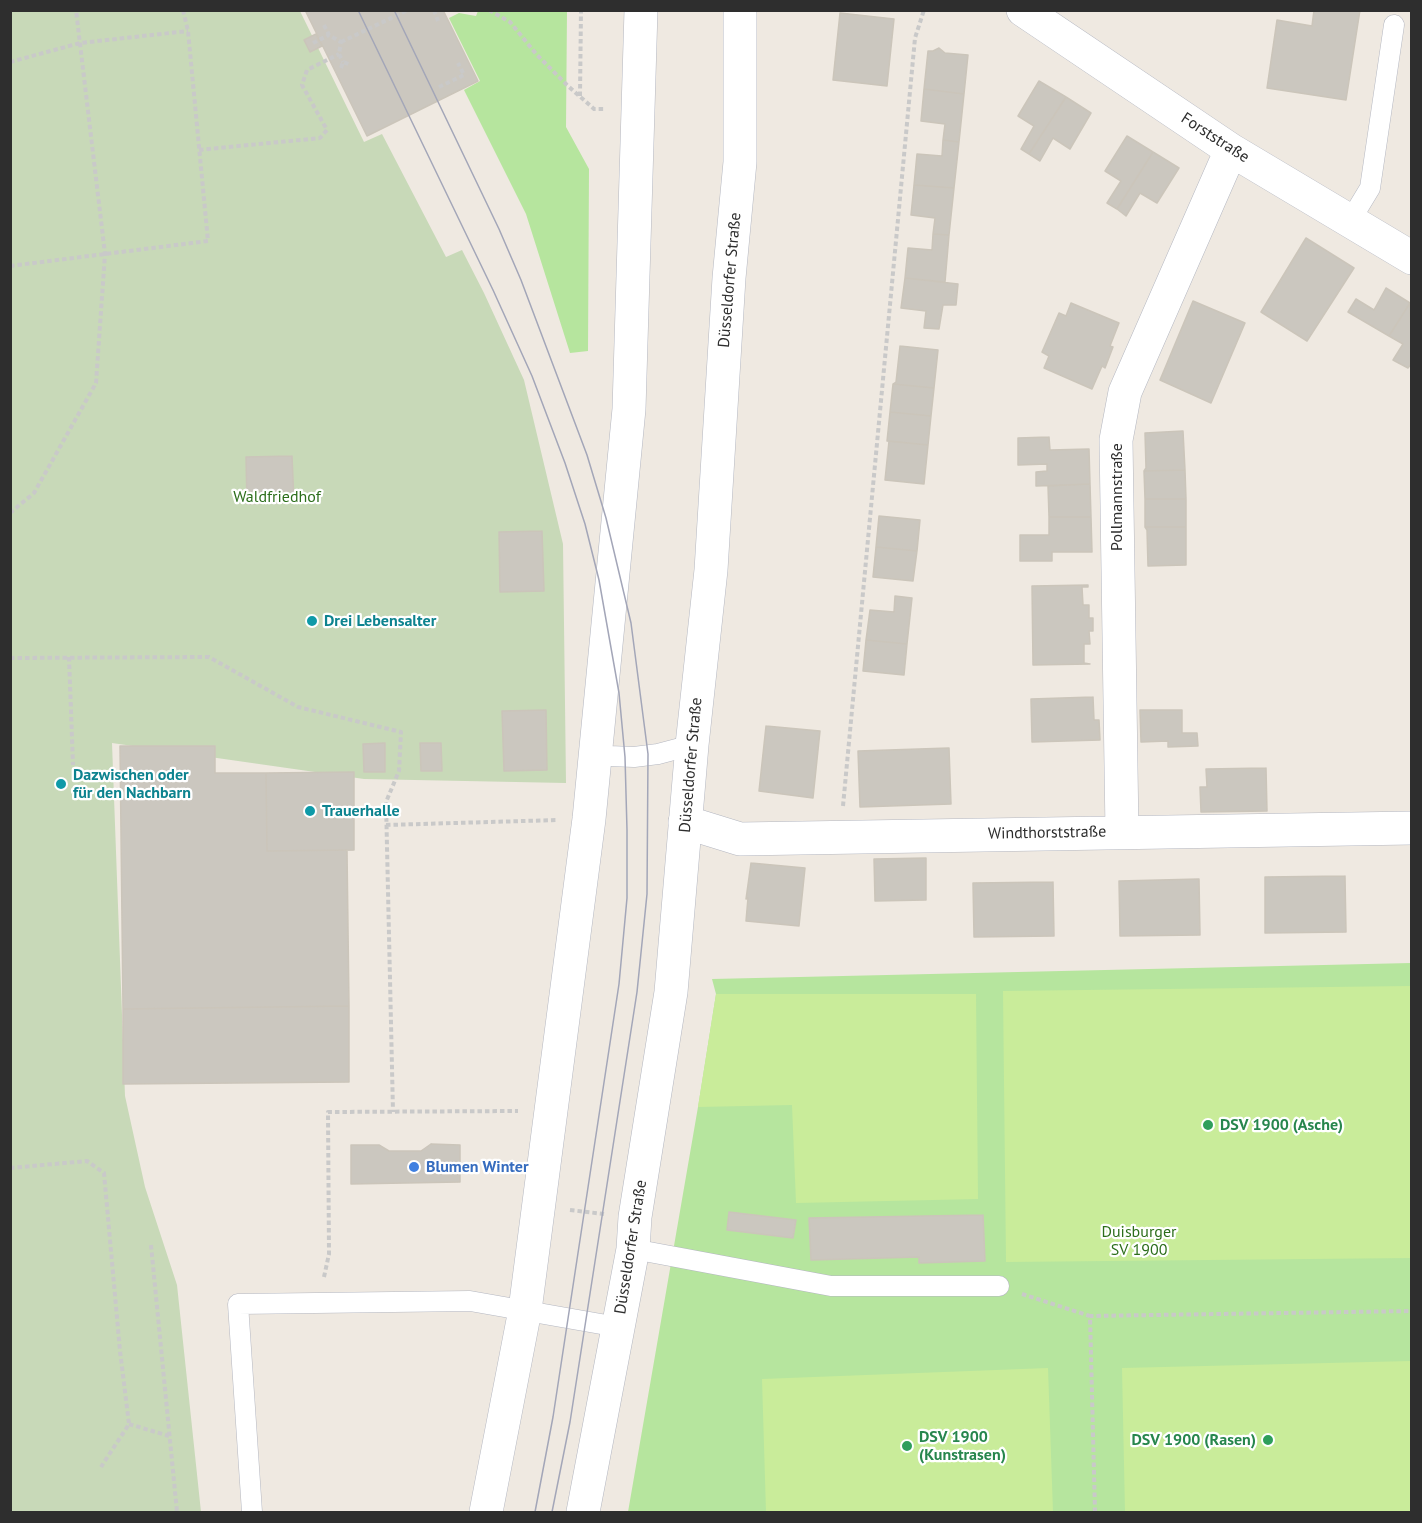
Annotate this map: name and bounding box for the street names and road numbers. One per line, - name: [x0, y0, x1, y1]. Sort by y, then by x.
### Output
- street label: Forststraße: [1177, 109, 1253, 167]
- street label: Düsseldorfer Straße: [715, 212, 745, 348]
- street label: Pollmannstraße: [1107, 443, 1127, 551]
- street label: Düsseldorfer Straße: [676, 697, 706, 833]
- street label: Windthorststraße: [988, 822, 1106, 844]
- street label: Düsseldorfer Straße: [611, 1179, 651, 1315]

